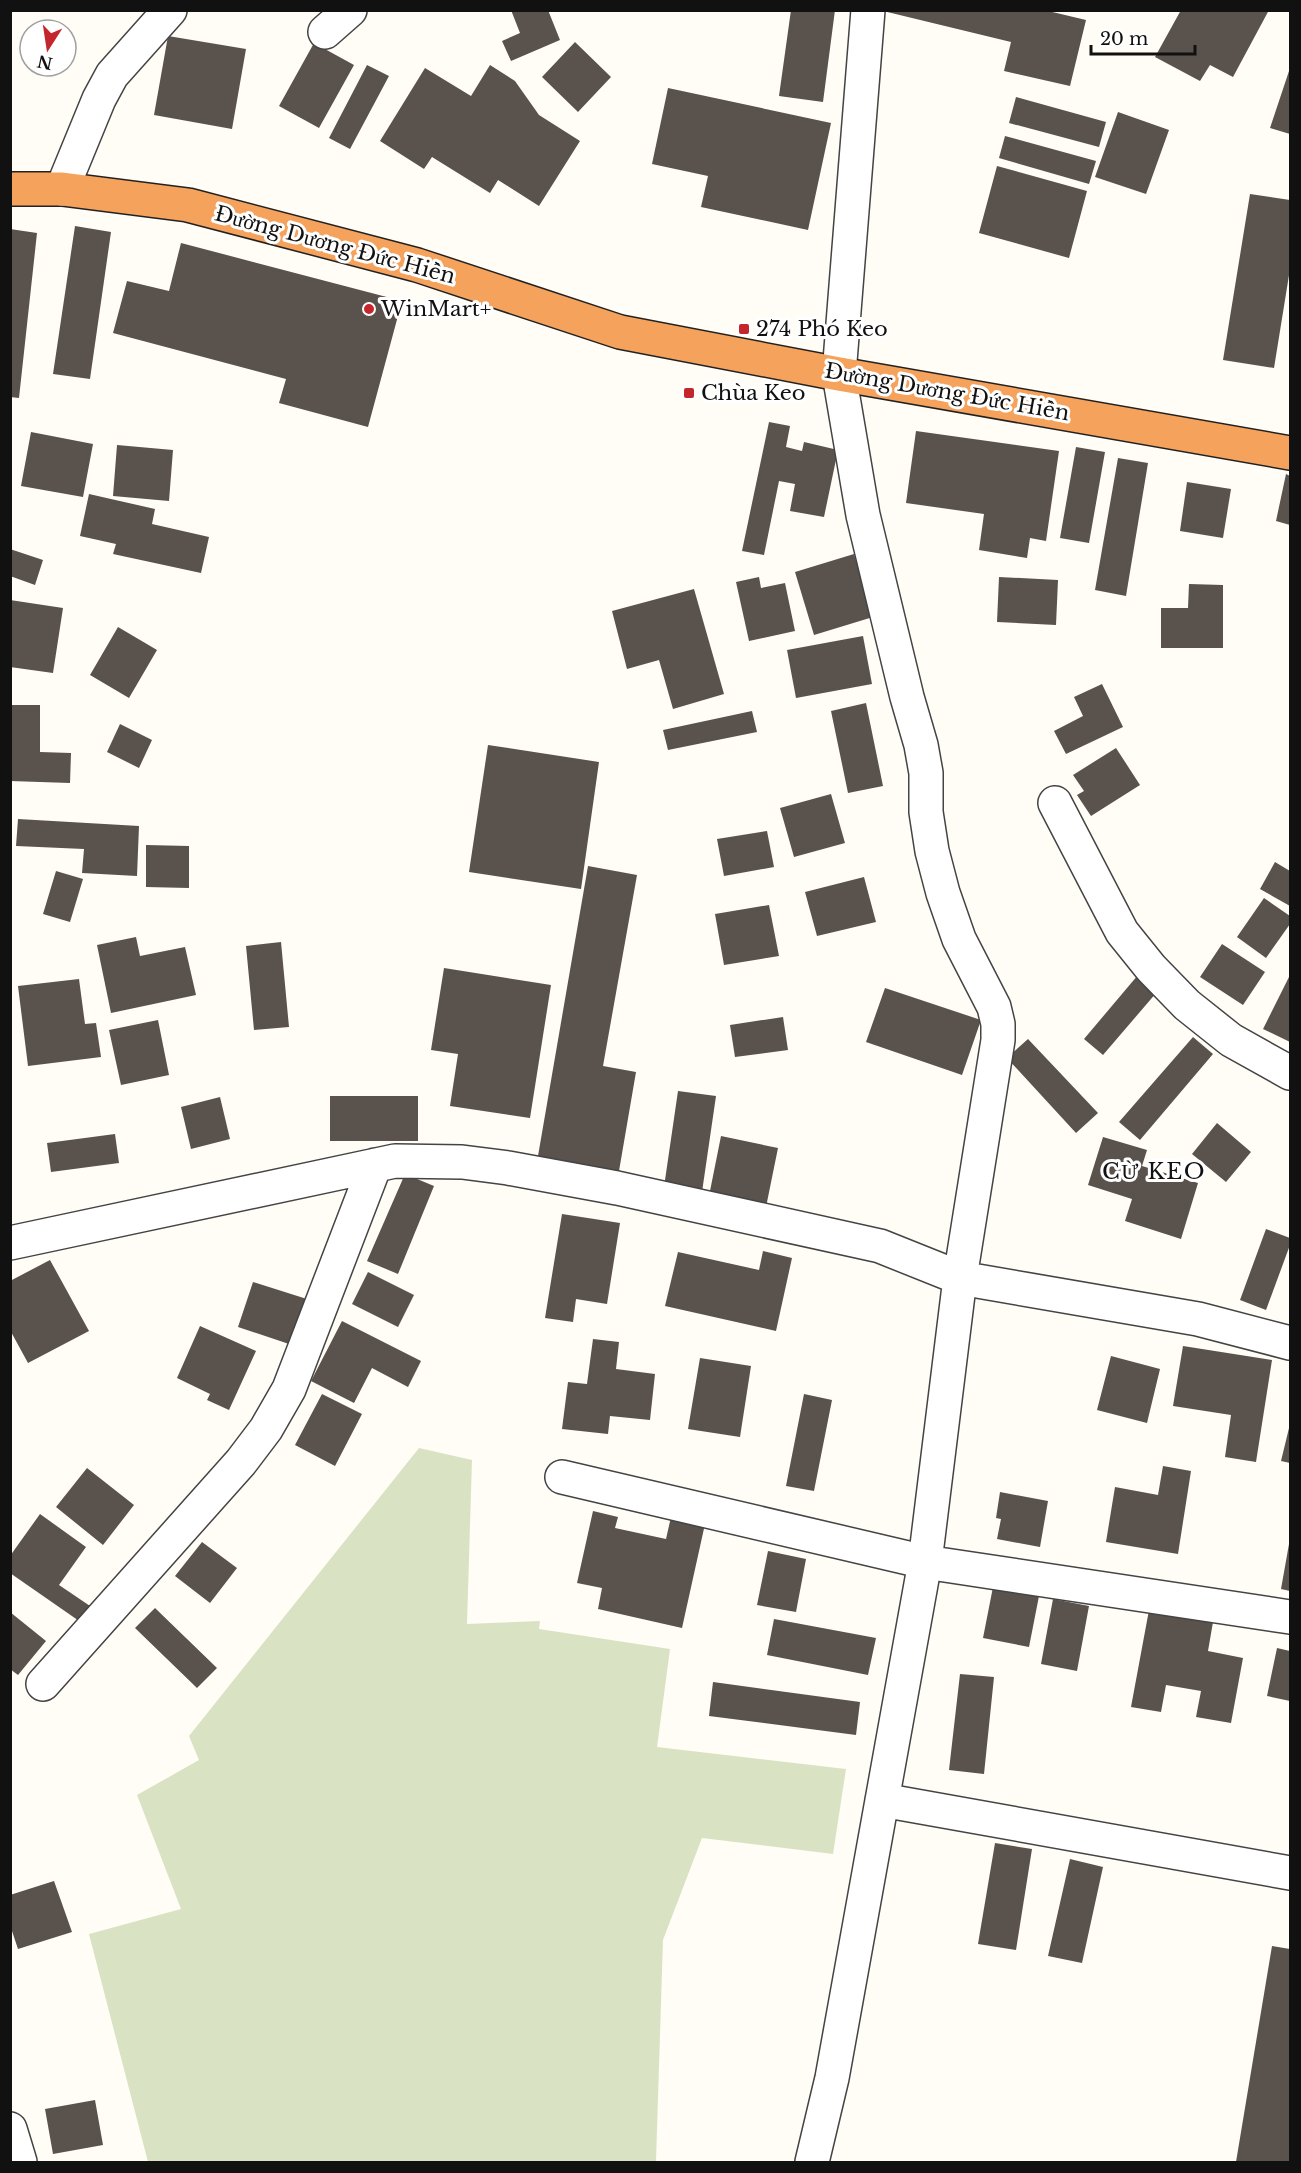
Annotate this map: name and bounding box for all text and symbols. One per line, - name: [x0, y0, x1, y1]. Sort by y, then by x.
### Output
- north arrow: [18, 18, 78, 78]
- scale bar: [1091, 18, 1194, 56]
- text: 20 m: [1100, 28, 1148, 50]
- text: N: [35, 51, 54, 74]
- street label: Đường Dương Đức Hiền: [212, 200, 458, 290]
- place label: WinMart+: [380, 296, 491, 322]
- marker: WinMart+: [362, 302, 376, 316]
- place label: 274 Phó Keo: [756, 316, 888, 342]
- marker: 274 Phó Keo: [737, 322, 751, 336]
- street label: Đường Dương Đức Hiền: [823, 358, 1071, 426]
- place label: Chùa Keo: [701, 380, 805, 406]
- marker: Chùa Keo: [682, 386, 696, 400]
- district label: CỪ KEO: [1102, 1158, 1206, 1185]

